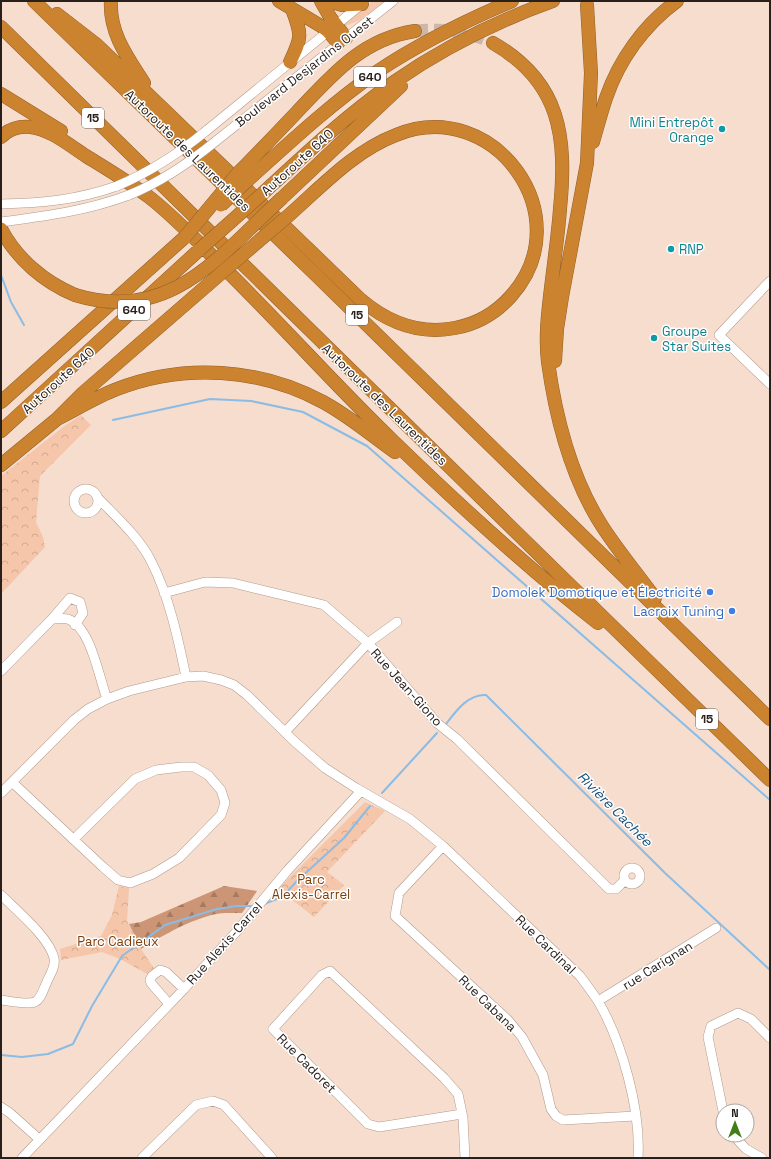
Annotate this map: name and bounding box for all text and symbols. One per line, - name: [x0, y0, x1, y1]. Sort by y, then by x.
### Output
- street label: Boulevard Desjardins Ouest: [232, 12, 377, 131]
- road number: 640: [354, 67, 386, 87]
- street label: Autoroute des Laurentides: [121, 86, 254, 215]
- road number: 15: [82, 108, 104, 128]
- place label: Mini Entrepôt Orange: [629, 114, 714, 146]
- marker: Mini Entrepôt Orange: [717, 124, 727, 134]
- street label: Autoroute 640: [258, 125, 337, 199]
- place label: RNP: [679, 241, 704, 258]
- marker: RNP: [666, 244, 676, 254]
- road number: 640: [118, 300, 150, 320]
- road number: 15: [346, 305, 368, 325]
- place label: Groupe Star Suites: [662, 323, 731, 355]
- marker: Groupe Star Suites: [649, 333, 659, 343]
- street label: Autoroute des Laurentides: [318, 340, 451, 469]
- street label: Autoroute 640: [19, 343, 98, 417]
- place label: Domolek Domotique et Électricité: [492, 584, 702, 601]
- marker: Domolek Domotique et Électricité: [705, 587, 715, 597]
- place label: Lacroix Tuning: [633, 603, 724, 620]
- marker: Lacroix Tuning: [727, 606, 737, 616]
- street label: Rue Jean-Giono: [367, 645, 446, 730]
- road number: 15: [696, 709, 718, 729]
- water label: Rivière Cachée: [574, 768, 657, 851]
- park label: Parc Alexis-Carrel: [272, 871, 350, 903]
- street label: Rue Alexis-Carrel: [183, 898, 266, 988]
- street label: Rue Cardinal: [512, 911, 580, 978]
- park label: Parc Cadieux: [77, 933, 159, 950]
- street label: rue Carignan: [619, 937, 696, 994]
- street label: Rue Cabana: [455, 971, 521, 1036]
- street label: Rue Cadoret: [273, 1030, 340, 1097]
- north arrow: [715, 1103, 755, 1143]
- text: N: [731, 1106, 739, 1120]

